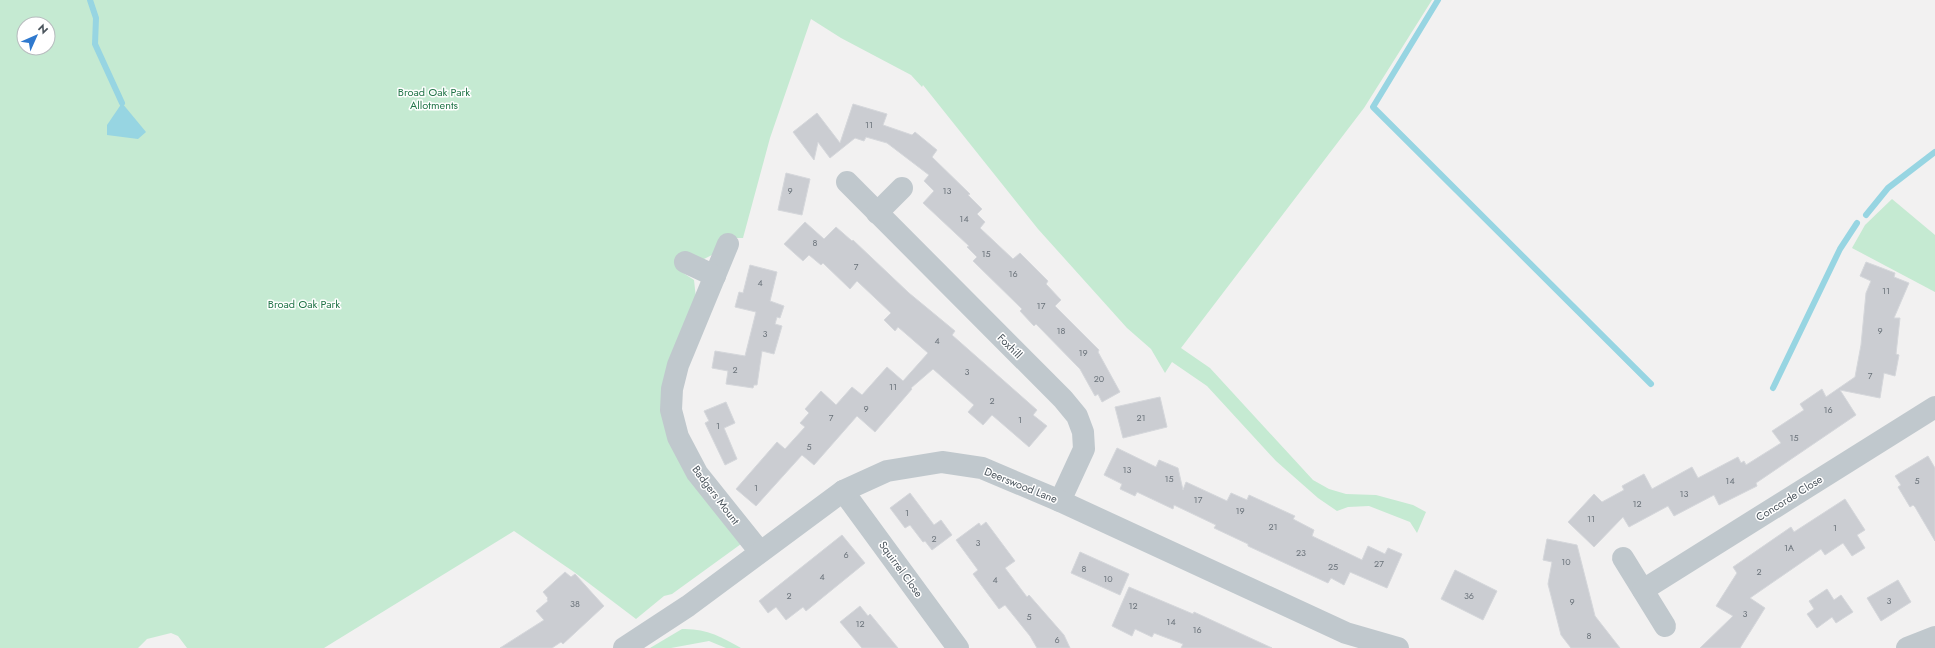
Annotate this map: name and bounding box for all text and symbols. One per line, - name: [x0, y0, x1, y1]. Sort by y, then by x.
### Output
- north arrow: [16, 16, 56, 56]
- text: N: [34, 20, 52, 38]
- park label: Broad Oak Park Allotments: [398, 84, 470, 113]
- house number: 11: [865, 118, 873, 131]
- house number: 9: [787, 184, 793, 197]
- house number: 13: [943, 184, 952, 197]
- house number: 14: [959, 212, 969, 225]
- house number: 8: [813, 236, 818, 249]
- house number: 15: [981, 247, 991, 260]
- house number: 7: [854, 260, 859, 273]
- house number: 16: [1008, 267, 1018, 280]
- house number: 4: [757, 276, 763, 289]
- house number: 11: [1882, 284, 1890, 297]
- park label: Broad Oak Park: [268, 296, 340, 312]
- house number: 17: [1037, 299, 1046, 312]
- house number: 18: [1057, 324, 1066, 337]
- house number: 9: [1877, 324, 1883, 337]
- house number: 3: [763, 327, 768, 340]
- street label: Foxhill: [994, 330, 1026, 362]
- house number: 4: [934, 334, 940, 347]
- house number: 19: [1078, 346, 1088, 359]
- house number: 2: [732, 363, 738, 376]
- house number: 3: [965, 365, 970, 378]
- house number: 7: [1868, 369, 1873, 382]
- house number: 20: [1094, 372, 1105, 385]
- house number: 11: [889, 380, 897, 393]
- house number: 2: [989, 394, 995, 407]
- house number: 9: [863, 402, 869, 415]
- house number: 16: [1823, 403, 1833, 416]
- house number: 7: [829, 411, 834, 424]
- house number: 21: [1136, 411, 1146, 424]
- house number: 1: [1018, 413, 1022, 426]
- house number: 1: [716, 419, 720, 432]
- house number: 15: [1789, 431, 1799, 444]
- house number: 5: [806, 440, 812, 453]
- street label: Badgers Mount: [688, 462, 744, 528]
- street label: Deerswood Lane: [982, 463, 1060, 507]
- house number: 13: [1123, 463, 1132, 476]
- street label: Concorde Close: [1753, 471, 1826, 525]
- house number: 15: [1164, 472, 1174, 485]
- house number: 14: [1725, 474, 1735, 487]
- house number: 5: [1914, 474, 1920, 487]
- house number: 1: [754, 481, 758, 494]
- house number: 13: [1680, 487, 1689, 500]
- house number: 17: [1194, 493, 1203, 506]
- house number: 12: [1632, 497, 1642, 510]
- house number: 19: [1235, 504, 1245, 517]
- house number: 1: [905, 506, 909, 519]
- house number: 11: [1587, 512, 1595, 525]
- house number: 21: [1268, 520, 1278, 533]
- house number: 1: [1833, 521, 1837, 534]
- house number: 2: [931, 532, 937, 545]
- house number: 3: [976, 536, 981, 549]
- street label: Squirrel Close: [875, 538, 927, 601]
- house number: 1A: [1784, 541, 1794, 554]
- house number: 23: [1296, 546, 1306, 559]
- house number: 6: [843, 548, 849, 561]
- house number: 10: [1561, 555, 1571, 568]
- house number: 27: [1374, 557, 1384, 570]
- house number: 25: [1328, 560, 1338, 573]
- house number: 8: [1082, 562, 1087, 575]
- house number: 2: [1756, 565, 1762, 578]
- house number: 4: [819, 570, 825, 583]
- house number: 10: [1103, 572, 1113, 585]
- house number: 4: [992, 573, 998, 586]
- house number: 2: [786, 589, 792, 602]
- house number: 36: [1464, 589, 1474, 602]
- house number: 3: [1887, 594, 1892, 607]
- house number: 9: [1569, 595, 1575, 608]
- house number: 38: [570, 597, 580, 610]
- house number: 12: [1128, 599, 1138, 612]
- house number: 3: [1743, 607, 1748, 620]
- house number: 5: [1026, 610, 1032, 623]
- house number: 14: [1166, 615, 1176, 628]
- house number: 12: [855, 617, 865, 630]
- house number: 16: [1192, 623, 1202, 636]
- house number: 8: [1587, 629, 1592, 642]
- house number: 6: [1054, 633, 1060, 646]

